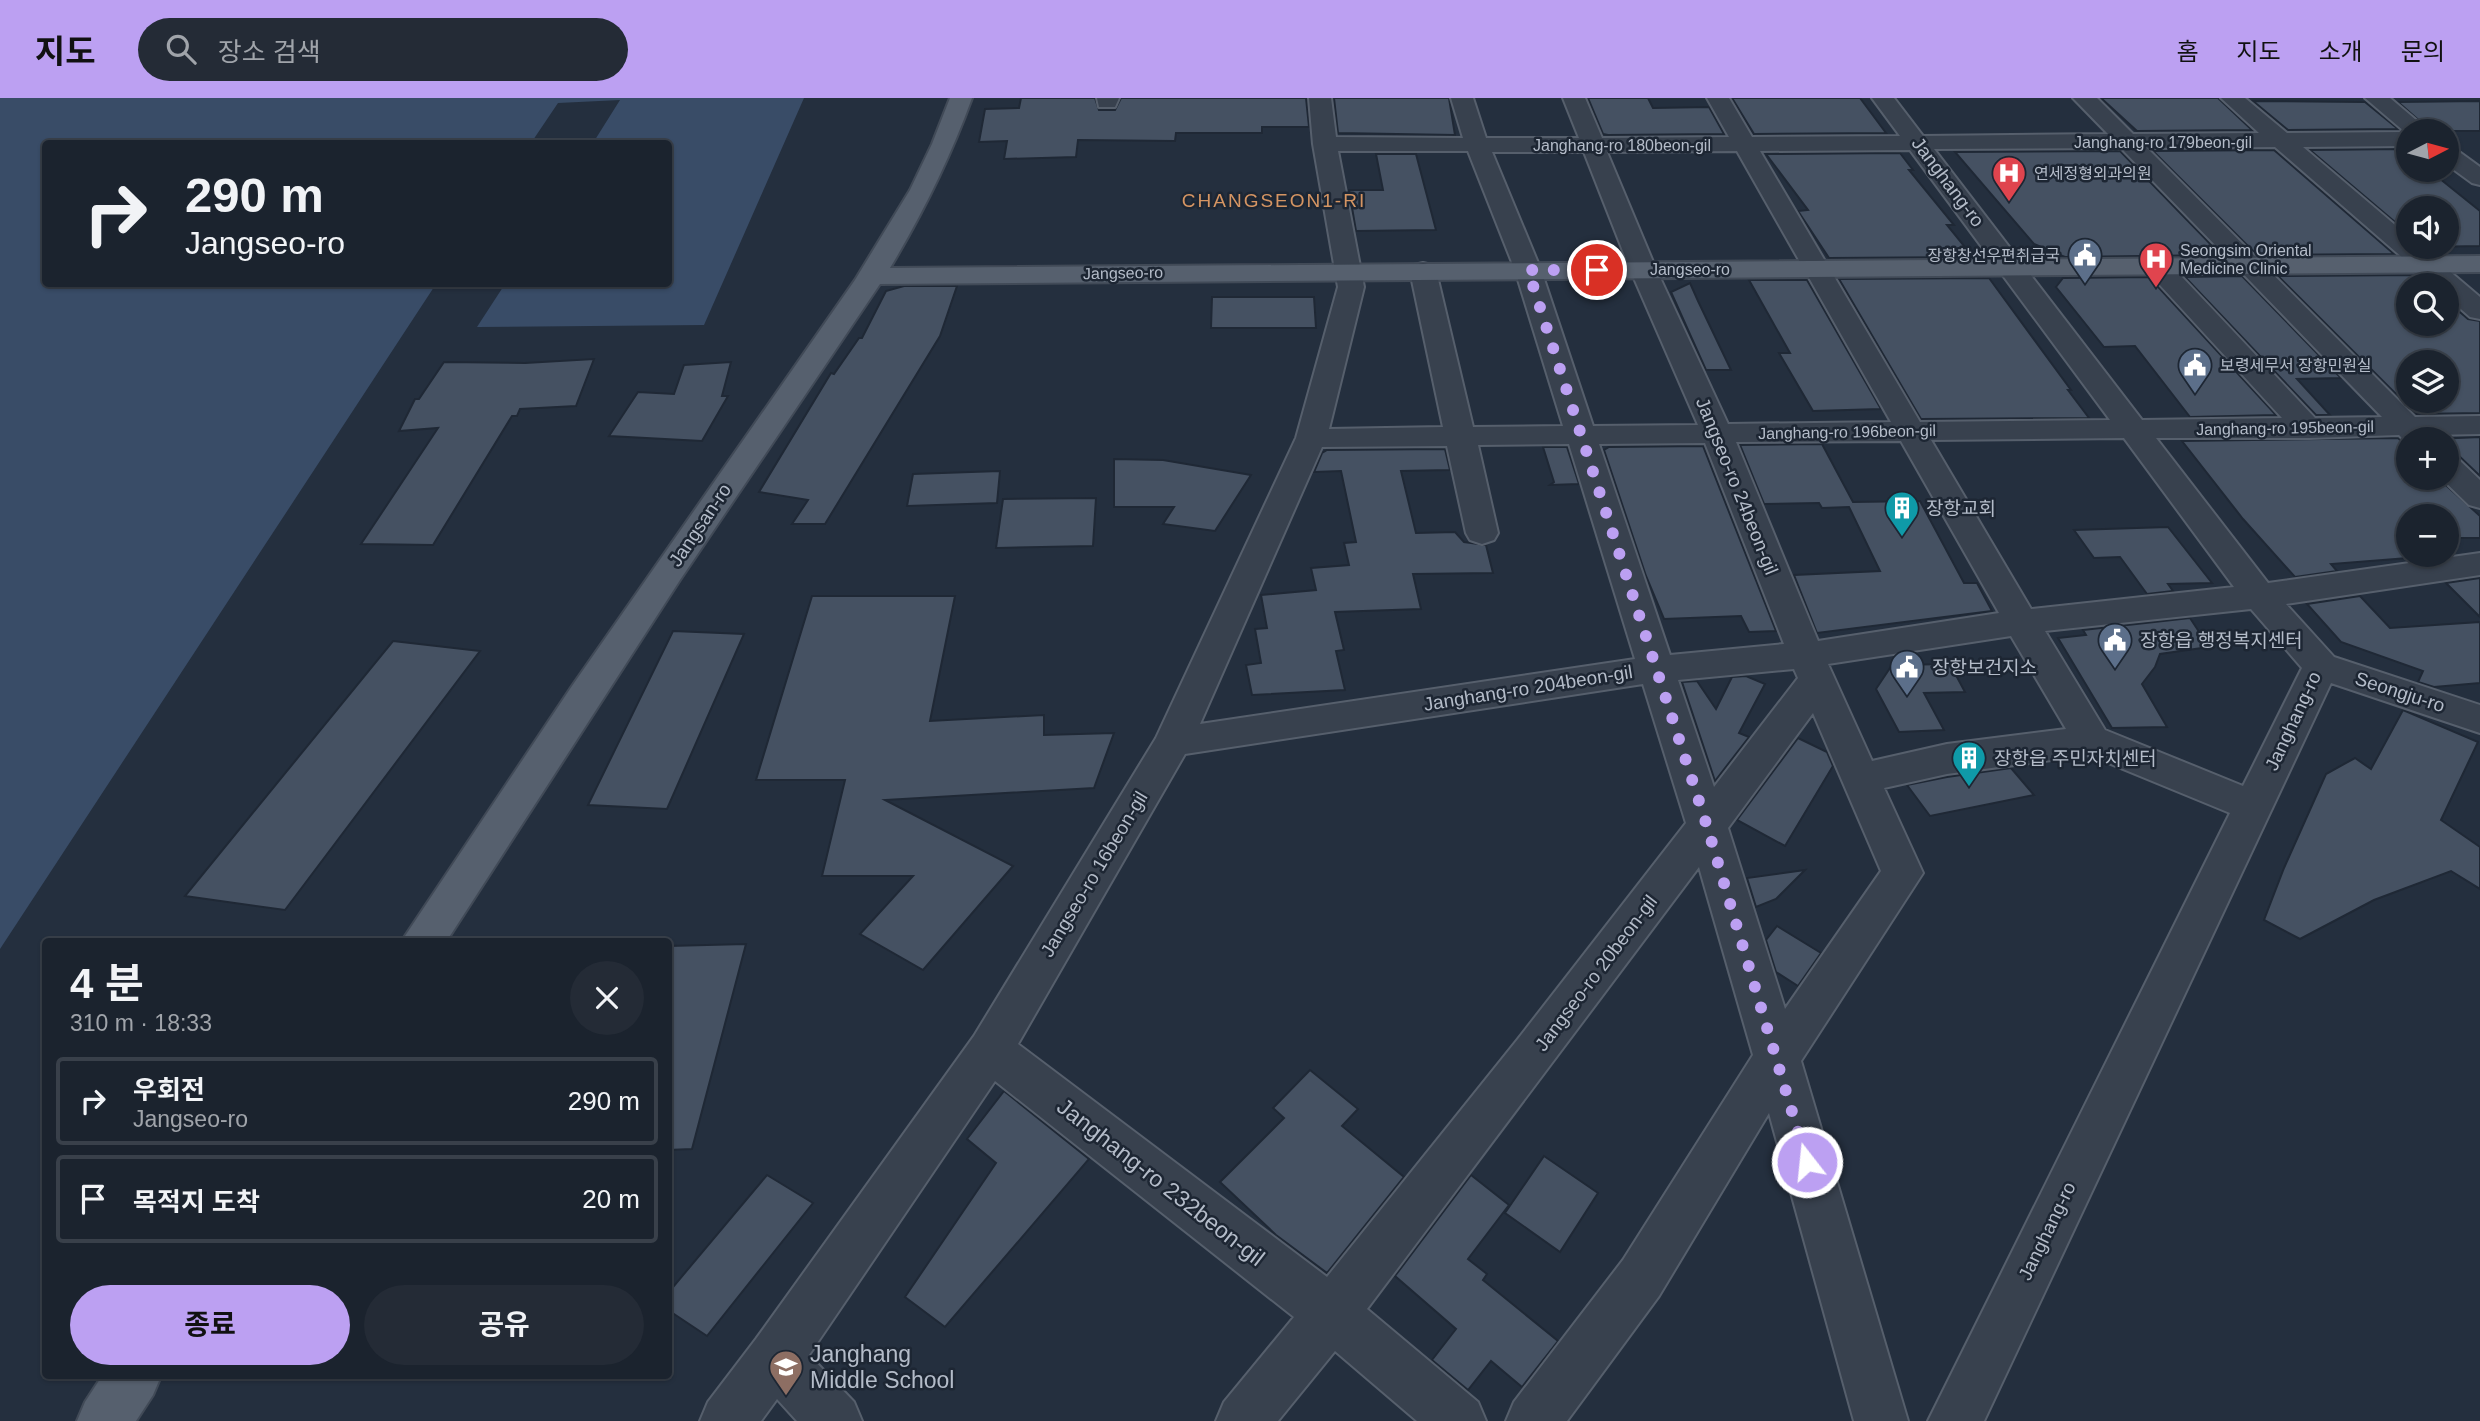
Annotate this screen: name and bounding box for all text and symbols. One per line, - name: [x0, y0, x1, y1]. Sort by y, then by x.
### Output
- search box: [138, 18, 628, 81]
- icon: search: [162, 30, 200, 68]
- text: 지도: [35, 33, 96, 70]
- text: 장소 검색: [218, 37, 321, 67]
- text: 홈: [2176, 38, 2198, 65]
- text: 지도: [2236, 38, 2281, 65]
- text: 소개: [2319, 38, 2363, 65]
- text: 문의: [2401, 38, 2445, 65]
- north arrow: [2396, 119, 2459, 182]
- map controls: [2396, 119, 2459, 567]
- street label: Janghang-ro: [1908, 133, 1988, 231]
- street label: Janghang-ro 179beon-gil: [2074, 134, 2252, 151]
- street label: Janghang-ro 180beon-gil: [1533, 137, 1711, 154]
- hospital icon: 연세정형외과의원: [1990, 154, 2028, 203]
- place label: 연세정형외과의원: [2034, 165, 2152, 182]
- icon: right: [70, 168, 161, 259]
- text: 290 m: [185, 168, 324, 222]
- district label: CHANGSEON1-RI: [1182, 190, 1366, 211]
- button: sound: [2396, 196, 2459, 259]
- text: Jangseo-ro: [185, 225, 345, 261]
- public building icon: 장항창선우편취급국: [2066, 236, 2104, 285]
- pin: [1567, 240, 1627, 300]
- hospital icon: Seongsim Oriental Medicine Clinic: [2137, 240, 2175, 289]
- place label: Seongsim Oriental Medicine Clinic: [2180, 242, 2312, 277]
- place label: 장항창선우편취급국: [1928, 247, 2060, 264]
- icon: arrive: [1578, 251, 1616, 289]
- street label: Jangseo-ro: [1650, 261, 1730, 278]
- street label: Jangseo-ro: [1083, 264, 1163, 282]
- button: search: [2396, 273, 2459, 336]
- public building icon: 보령세무서 장항민원실: [2176, 346, 2214, 395]
- button: layers: [2396, 350, 2459, 413]
- place label: 보령세무서 장항민원실: [2220, 357, 2372, 374]
- street label: Jangseo-ro 24beon-gil: [1692, 394, 1782, 578]
- street label: Janghang-ro 195beon-gil: [2196, 418, 2374, 438]
- street label: Janghang-ro 196beon-gil: [1758, 422, 1936, 442]
- button: +: [2396, 427, 2459, 490]
- street label: Jangsan-ro: [665, 480, 735, 570]
- building icon: 장항교회: [1883, 489, 1921, 538]
- place label: 장항교회: [1926, 498, 1996, 519]
- button: −: [2396, 504, 2459, 567]
- public building icon: 장항읍 행정복지센터: [2096, 621, 2134, 670]
- place label: 장항읍 행정복지센터: [2140, 630, 2303, 651]
- public building icon: 장항보건지소: [1888, 648, 1926, 697]
- place label: 장항보건지소: [1932, 657, 2037, 678]
- street label: Janghang-ro 204beon-gil: [1422, 661, 1634, 715]
- street label: Janghang-ro: [2261, 668, 2325, 774]
- street label: Seongju-ro: [2353, 668, 2447, 716]
- building icon: 장항읍 주민자치센터: [1950, 739, 1988, 788]
- place label: 장항읍 주민자치센터: [1994, 748, 2157, 769]
- street label: Jangseo-ro 16beon-gil: [1036, 788, 1152, 960]
- street label: Jangseo-ro 20beon-gil: [1531, 891, 1661, 1055]
- text: 4 분: [70, 960, 144, 1007]
- button: close: [570, 961, 644, 1035]
- text: 310 m · 18:33: [70, 1010, 212, 1036]
- text: 우회전: [133, 1075, 205, 1105]
- icon: right: [74, 1082, 112, 1120]
- text: 290 m: [568, 1086, 640, 1116]
- street label: Janghang-ro 232beon-gil: [1052, 1093, 1270, 1271]
- text: Jangseo-ro: [133, 1106, 248, 1132]
- position arrow: [1770, 1125, 1844, 1199]
- street label: Janghang-ro: [2014, 1178, 2080, 1284]
- icon: arrive: [74, 1180, 112, 1218]
- text: 20 m: [582, 1184, 640, 1214]
- text: 목적지 도착: [133, 1187, 260, 1217]
- button: 종료: [70, 1285, 350, 1365]
- button: 공유: [364, 1285, 644, 1365]
- place label: Janghang Middle School: [810, 1341, 954, 1393]
- school or university icon: Janghang Middle School: [767, 1348, 805, 1397]

